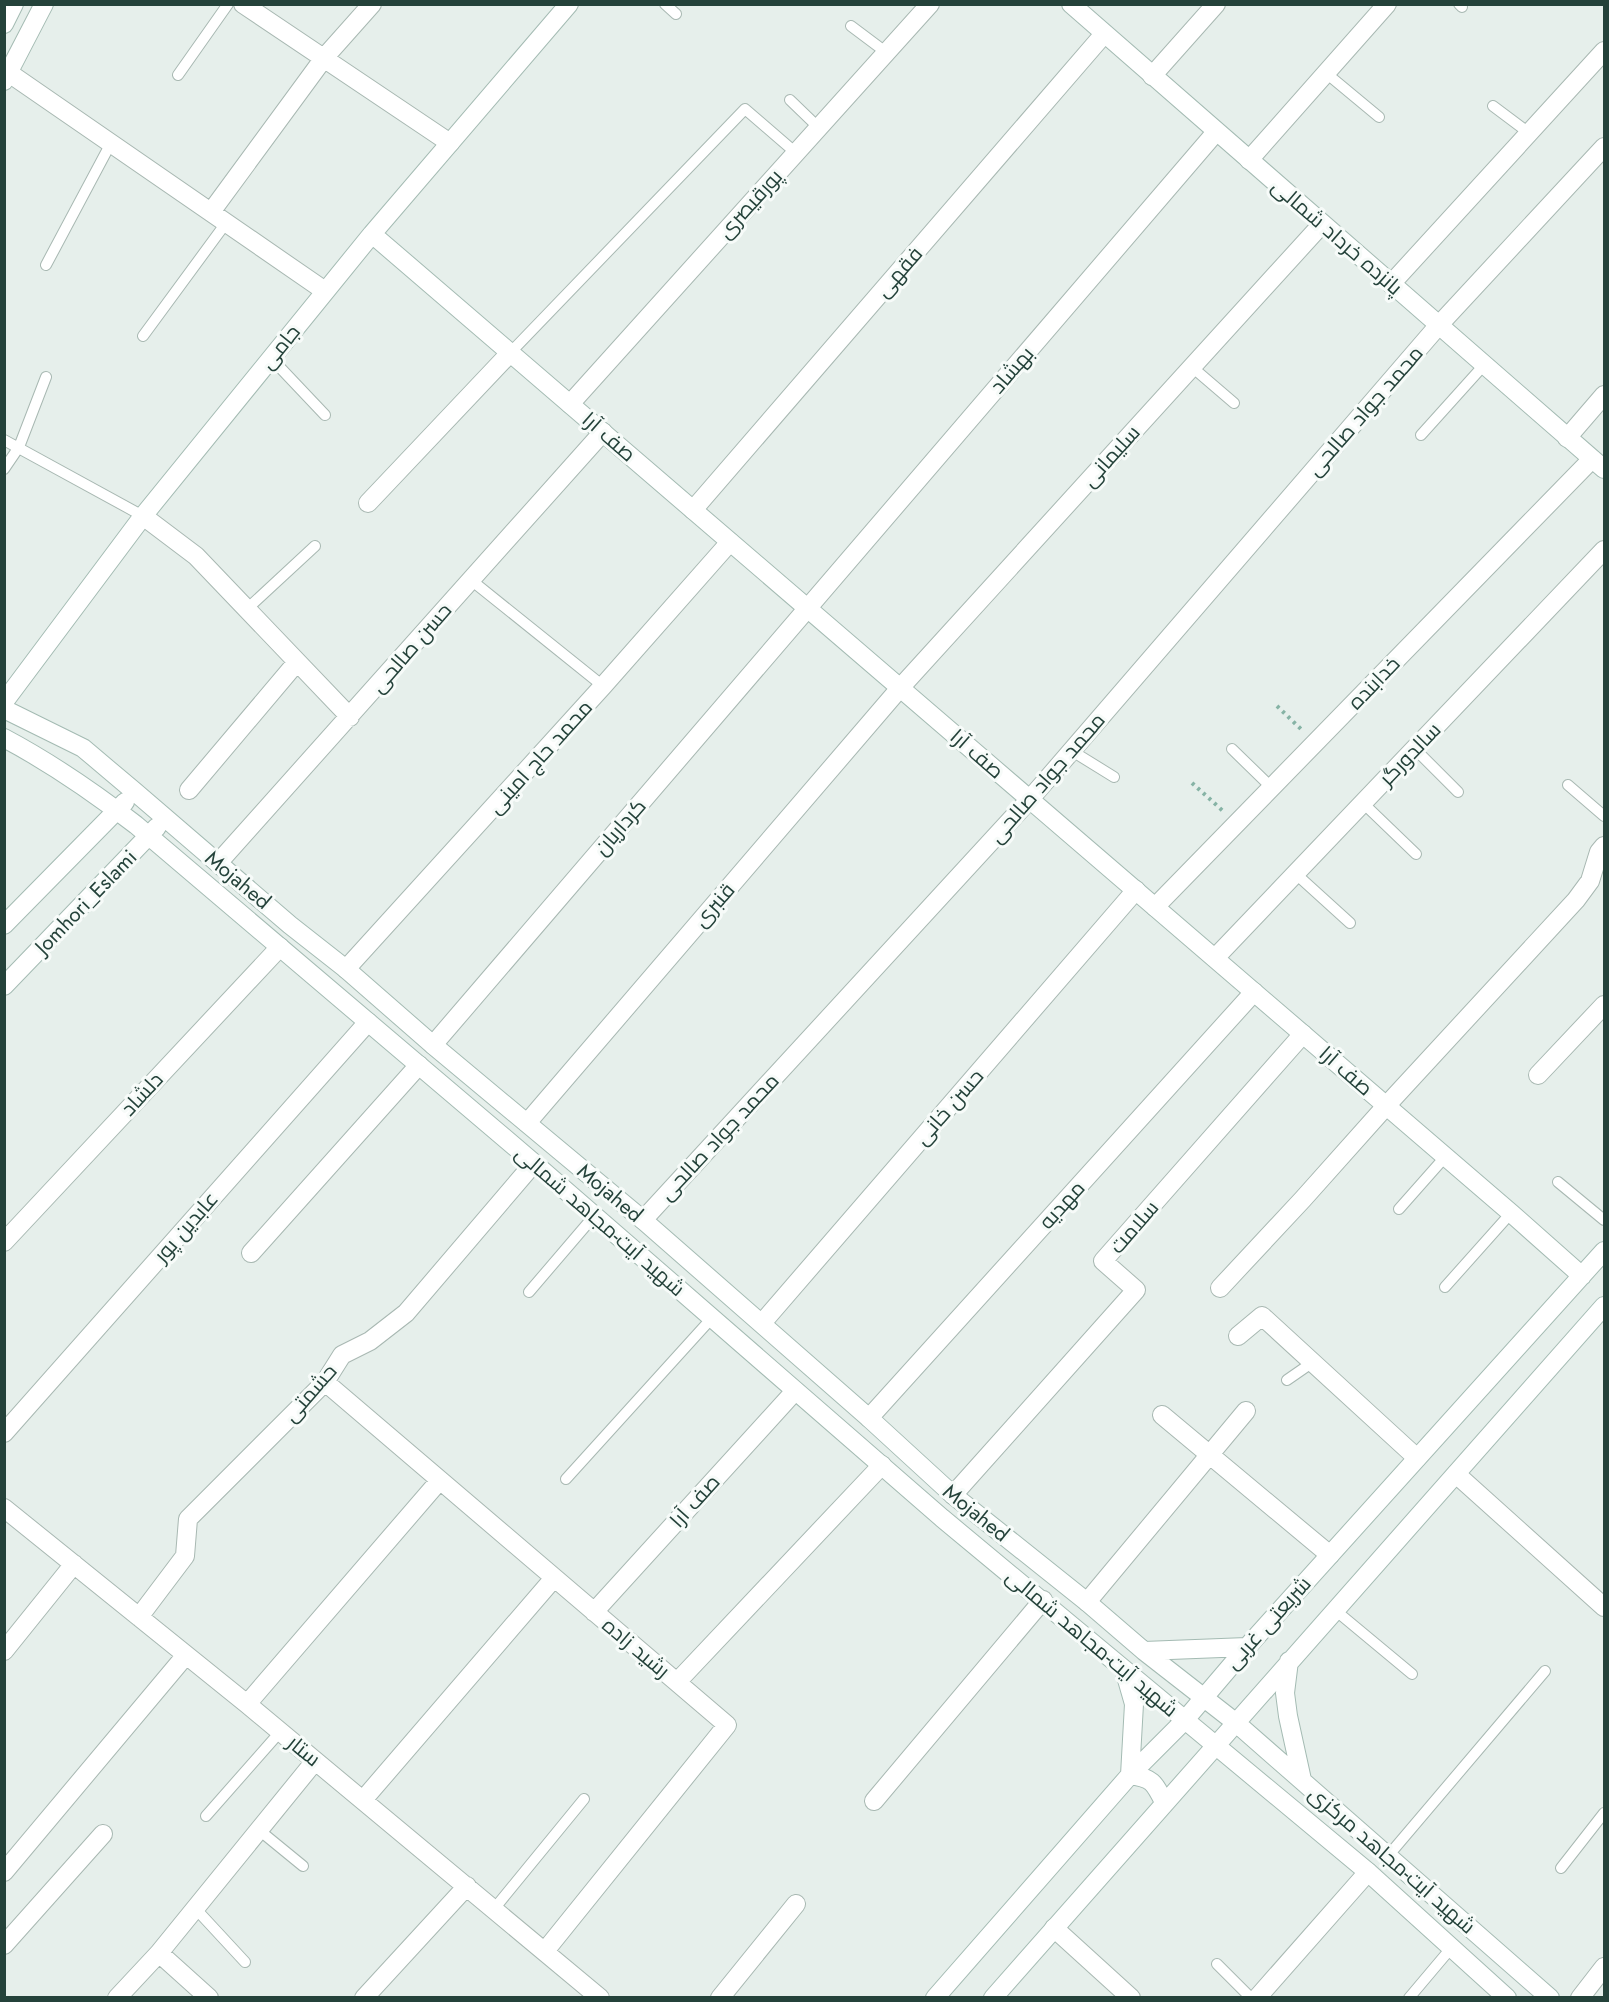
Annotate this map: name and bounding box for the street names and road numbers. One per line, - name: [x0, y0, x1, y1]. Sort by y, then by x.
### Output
- street label: پورقیصری: [711, 162, 790, 245]
- street label: پانزده خرداد شمالی: [1265, 172, 1409, 303]
- street label: فقهی: [868, 240, 930, 304]
- street label: جامی: [253, 318, 307, 376]
- street label: محمد جواد صالحی: [1300, 339, 1430, 483]
- street label: بهشاد: [983, 340, 1041, 400]
- street label: صف آرا: [576, 405, 642, 469]
- street label: سلیمانی: [1075, 418, 1147, 494]
- street label: حسن صالحی: [363, 596, 459, 700]
- street label: خدابنده: [1341, 650, 1407, 716]
- street label: محمد حاج امینی: [481, 693, 599, 821]
- street label: محمد جواد صالحی: [982, 706, 1112, 850]
- street label: سالدورگر: [1371, 716, 1448, 793]
- street label: صف آرا: [944, 722, 1010, 786]
- street label: کرداریان: [587, 792, 653, 862]
- street label: Jomhori_Eslami: [26, 843, 144, 963]
- street label: Mojahed: [199, 844, 277, 916]
- street label: قنبری: [686, 876, 742, 934]
- street label: صف آرا: [1313, 1039, 1379, 1103]
- street label: حسن خانی: [907, 1062, 991, 1152]
- street label: دلشاد: [114, 1065, 170, 1123]
- street label: محمد جواد صالحی: [652, 1067, 786, 1207]
- street label: شهید آیت-مجاهد شمالی: [508, 1139, 692, 1303]
- street label: Mojahed: [571, 1157, 649, 1229]
- street label: مهدیه: [1032, 1174, 1092, 1236]
- street label: عابدین پور: [146, 1185, 225, 1270]
- street label: سلامت: [1102, 1194, 1166, 1260]
- street label: حشمتی: [276, 1357, 344, 1429]
- street label: صف آرا: [663, 1468, 727, 1534]
- street label: Mojahed: [936, 1477, 1016, 1549]
- street label: شهید آیت-مجاهد شمالی: [999, 1562, 1185, 1724]
- street label: شریعتی غربی: [1218, 1570, 1318, 1676]
- street label: رشید زاده: [596, 1611, 676, 1685]
- street label: ستار: [280, 1728, 327, 1774]
- street label: شهید آیت-مجاهد مرکزی: [1302, 1779, 1482, 1941]

